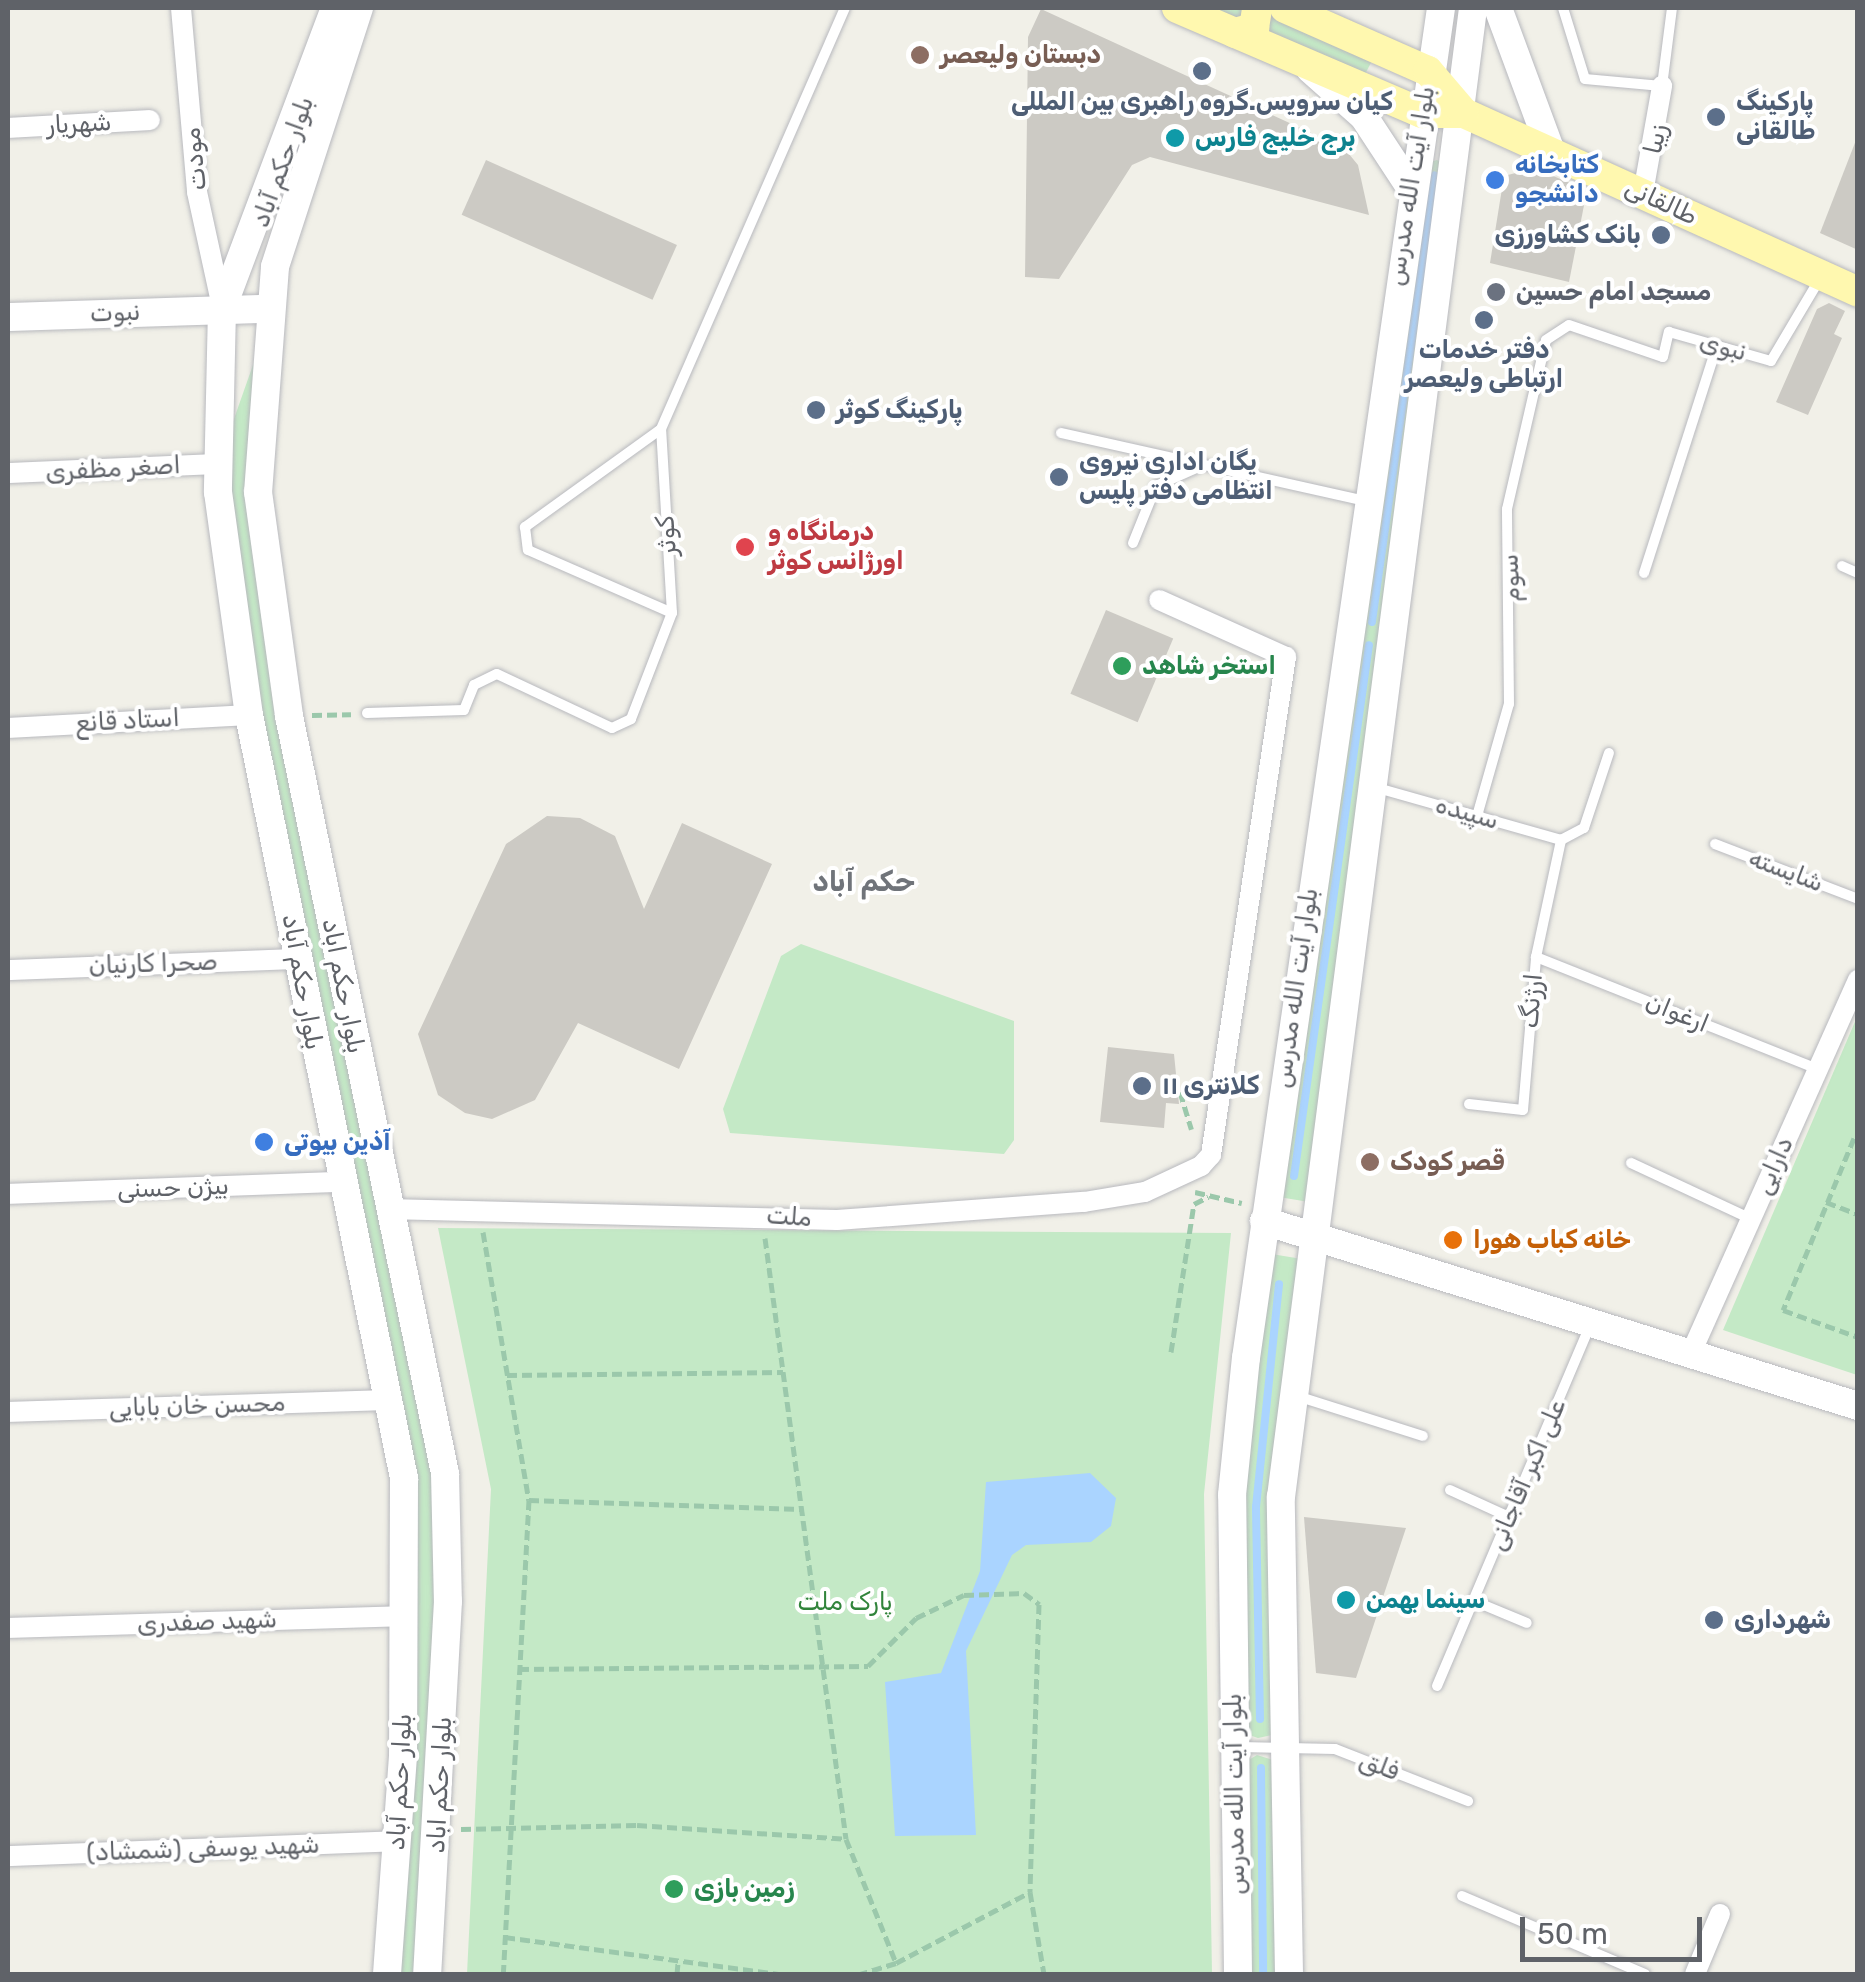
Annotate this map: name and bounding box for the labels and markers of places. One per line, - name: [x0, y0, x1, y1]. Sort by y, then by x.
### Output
- place label: دبستان ولیعصر: [940, 40, 1101, 70]
- marker: دبستان ولیعصر: [909, 44, 931, 66]
- marker: کیان سرویس.گروه راهبری بین المللی: [1191, 60, 1213, 82]
- place label: کیان سرویس.گروه راهبری بین المللی: [1011, 87, 1393, 117]
- place label: پارکینگ طالقانی: [1736, 88, 1816, 147]
- marker: پارکینگ طالقانی: [1705, 106, 1727, 128]
- place label: برج خلیج فارس: [1195, 123, 1356, 153]
- marker: برج خلیج فارس: [1164, 127, 1186, 149]
- place label: کتابخانه دانشجو: [1515, 151, 1599, 210]
- marker: کتابخانه دانشجو: [1484, 169, 1506, 191]
- place label: بانک کشاورزی: [1494, 220, 1641, 250]
- marker: بانک کشاورزی: [1650, 224, 1672, 246]
- place label: مسجد امام حسین: [1516, 277, 1711, 307]
- marker: مسجد امام حسین: [1485, 281, 1507, 303]
- marker: دفتر خدمات ارتباطی ولیعصر: [1473, 309, 1495, 331]
- place label: دفتر خدمات ارتباطی ولیعصر: [1405, 336, 1563, 395]
- place label: پارکینگ کوثر: [836, 395, 963, 425]
- marker: پارکینگ کوثر: [805, 399, 827, 421]
- place label: یگان اداری نیروی انتظامی دفتر پلیس: [1079, 448, 1273, 507]
- marker: یگان اداری نیروی انتظامی دفتر پلیس: [1048, 466, 1070, 488]
- place label: درمانگاه و اورژانس کوثر: [768, 518, 904, 577]
- marker: درمانگاه و اورژانس کوثر: [732, 534, 758, 560]
- place label: استخر شاهد: [1142, 651, 1276, 681]
- marker: استخر شاهد: [1111, 655, 1133, 677]
- place label: کلانتری ۱۱: [1162, 1071, 1259, 1101]
- marker: کلانتری ۱۱: [1131, 1075, 1153, 1097]
- place label: آذین بیوتی: [284, 1127, 391, 1157]
- marker: آذین بیوتی: [253, 1131, 275, 1153]
- place label: قصر کودک: [1390, 1147, 1505, 1177]
- marker: قصر کودک: [1359, 1151, 1381, 1173]
- place label: خانه کباب هورا: [1473, 1225, 1631, 1255]
- marker: خانه کباب هورا: [1442, 1229, 1464, 1251]
- place label: سینما بهمن: [1366, 1585, 1485, 1615]
- marker: سینما بهمن: [1335, 1589, 1357, 1611]
- place label: شهرداری: [1734, 1605, 1831, 1635]
- marker: شهرداری: [1703, 1609, 1725, 1631]
- place label: زمین بازی: [694, 1874, 795, 1904]
- marker: زمین بازی: [663, 1878, 685, 1900]

